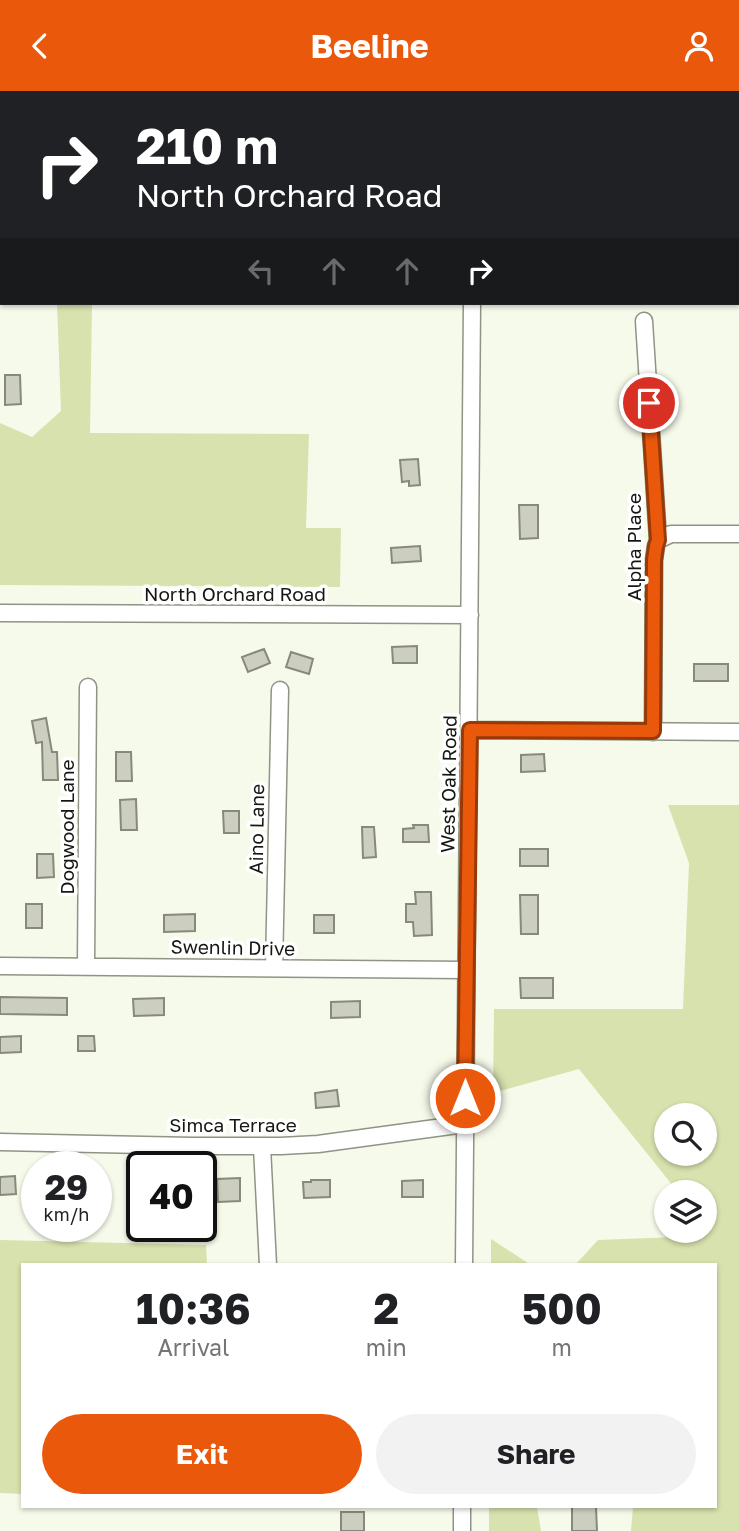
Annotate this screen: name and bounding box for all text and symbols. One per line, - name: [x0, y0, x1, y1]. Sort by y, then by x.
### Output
- icon: back: [21, 27, 59, 65]
- text: Beeline: [310, 27, 429, 65]
- icon: person: [680, 27, 718, 65]
- text: 210 m: [136, 116, 278, 175]
- icon: right: [21, 119, 112, 210]
- text: North Orchard Road: [136, 176, 442, 214]
- icon: left: [242, 252, 280, 290]
- icon: ahead: [315, 252, 353, 290]
- icon: ahead: [388, 252, 426, 290]
- icon: right: [461, 252, 499, 290]
- pin: [619, 373, 679, 433]
- icon: arrive: [630, 384, 668, 422]
- street label: Alpha Place: [622, 493, 645, 601]
- street label: North Orchard Road: [144, 582, 326, 605]
- street label: West Oak Road: [435, 715, 461, 853]
- street label: Dogwood Lane: [55, 759, 78, 895]
- street label: Aino Lane: [244, 784, 268, 874]
- street label: Swenlin Drive: [171, 934, 295, 960]
- position arrow: [428, 1061, 502, 1135]
- map controls: [654, 1103, 717, 1243]
- button: search: [654, 1103, 717, 1166]
- street label: Simca Terrace: [169, 1113, 297, 1136]
- speed limit sign: 40: [126, 1151, 217, 1242]
- text: 29: [45, 1166, 88, 1208]
- button: layers: [654, 1180, 717, 1243]
- text: km/h: [44, 1203, 89, 1225]
- text: 10:36: [136, 1283, 251, 1333]
- text: 2: [373, 1283, 399, 1333]
- text: 500: [522, 1283, 602, 1333]
- text: Arrival: [157, 1333, 229, 1361]
- text: min: [366, 1333, 407, 1361]
- text: m: [552, 1333, 572, 1361]
- button: Exit: [42, 1414, 362, 1494]
- button: Share: [376, 1414, 696, 1494]

